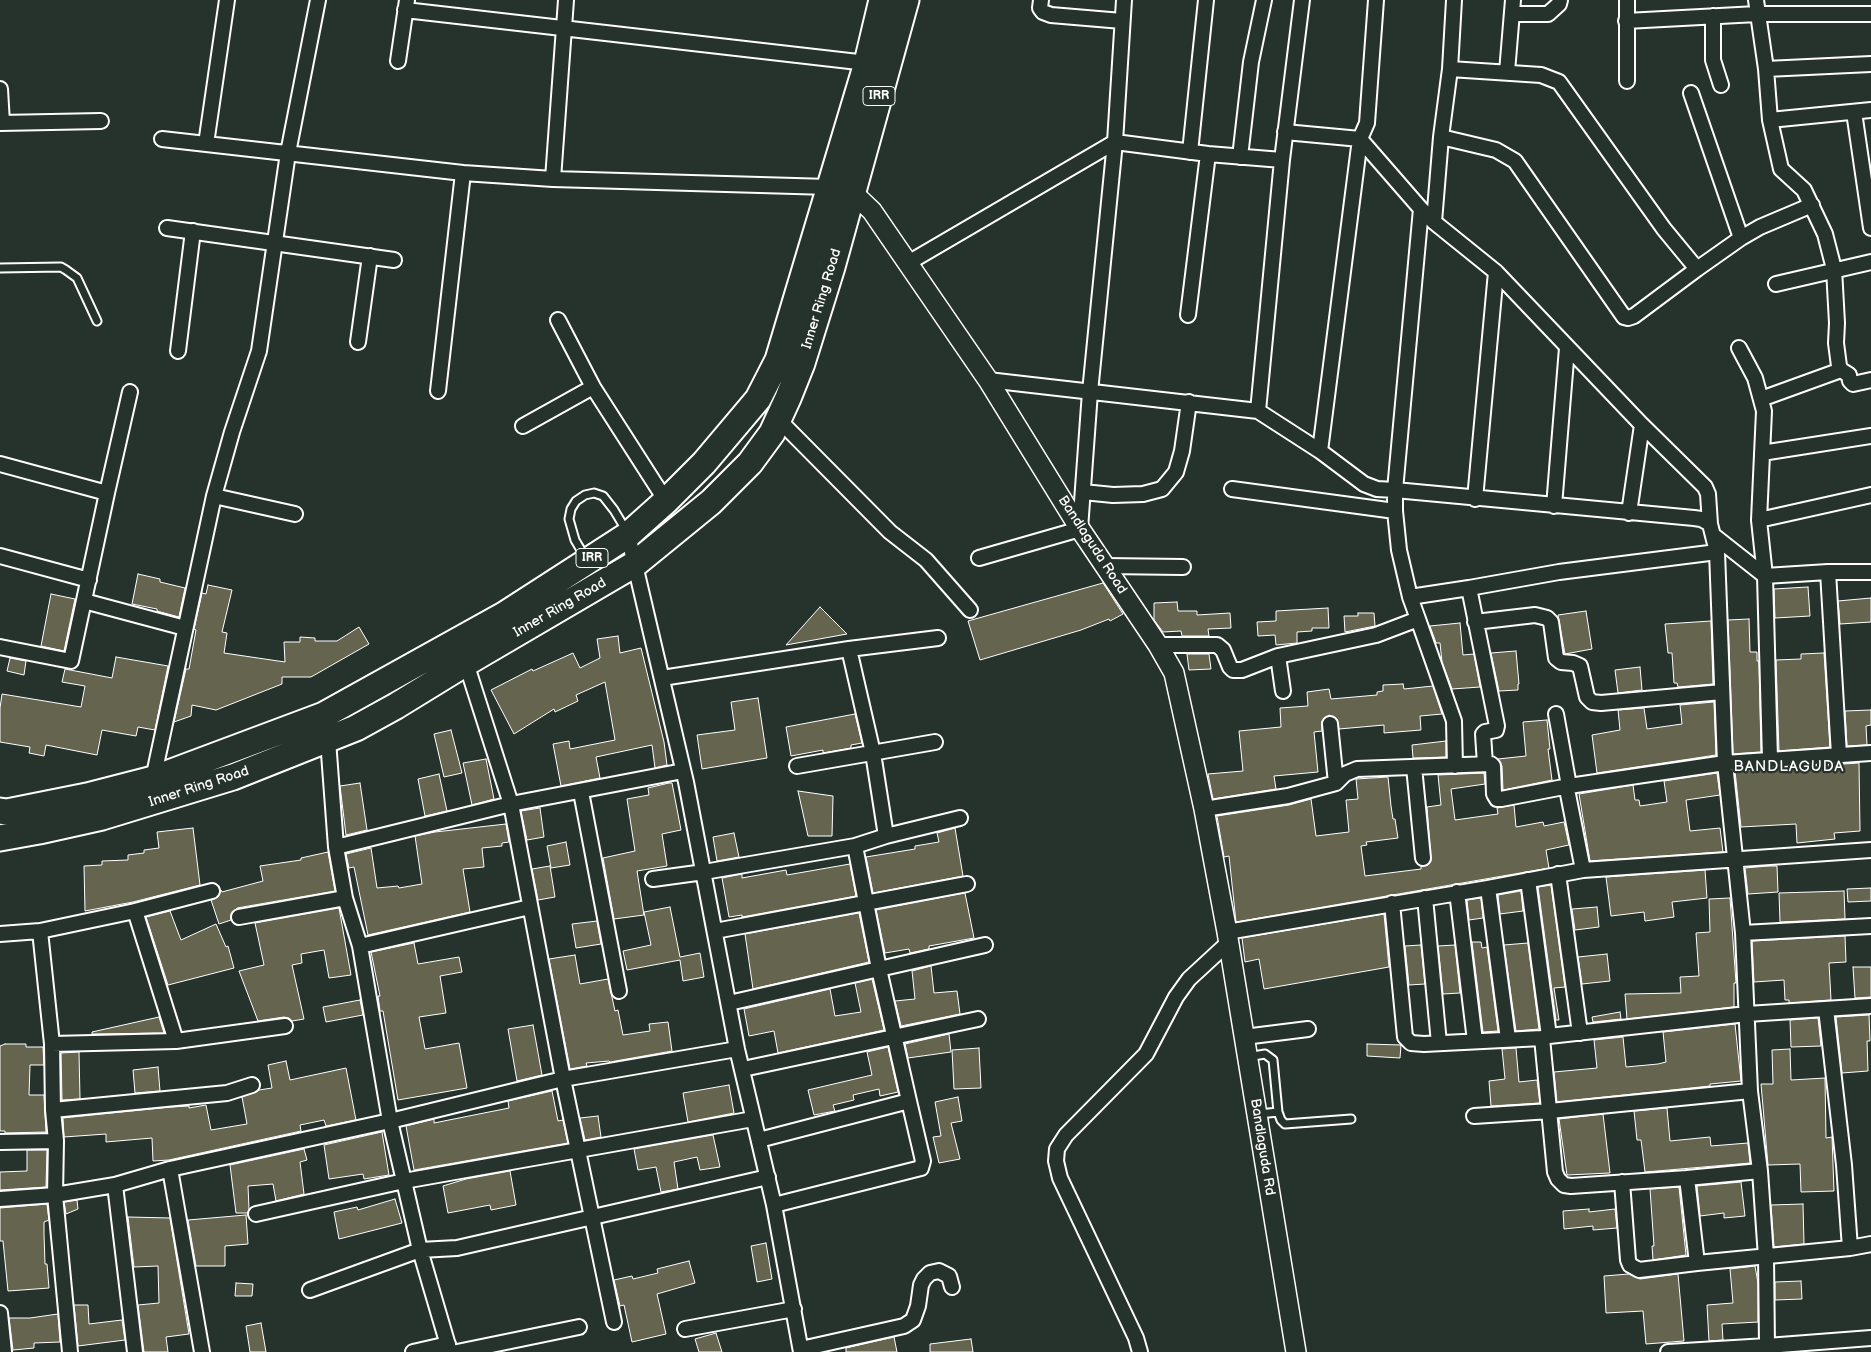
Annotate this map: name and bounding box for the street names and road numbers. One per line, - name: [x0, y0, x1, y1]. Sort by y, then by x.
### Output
- road number: IRR: [863, 86, 895, 105]
- street label: Inner Ring Road: [799, 247, 845, 351]
- street label: Bandlaguda Road: [1054, 493, 1130, 597]
- road number: IRR: [576, 548, 608, 568]
- street label: Inner Ring Road: [511, 575, 609, 641]
- street label: Inner Ring Road: [147, 763, 251, 811]
- street label: Bandlaguda Rd: [1246, 1097, 1278, 1197]

